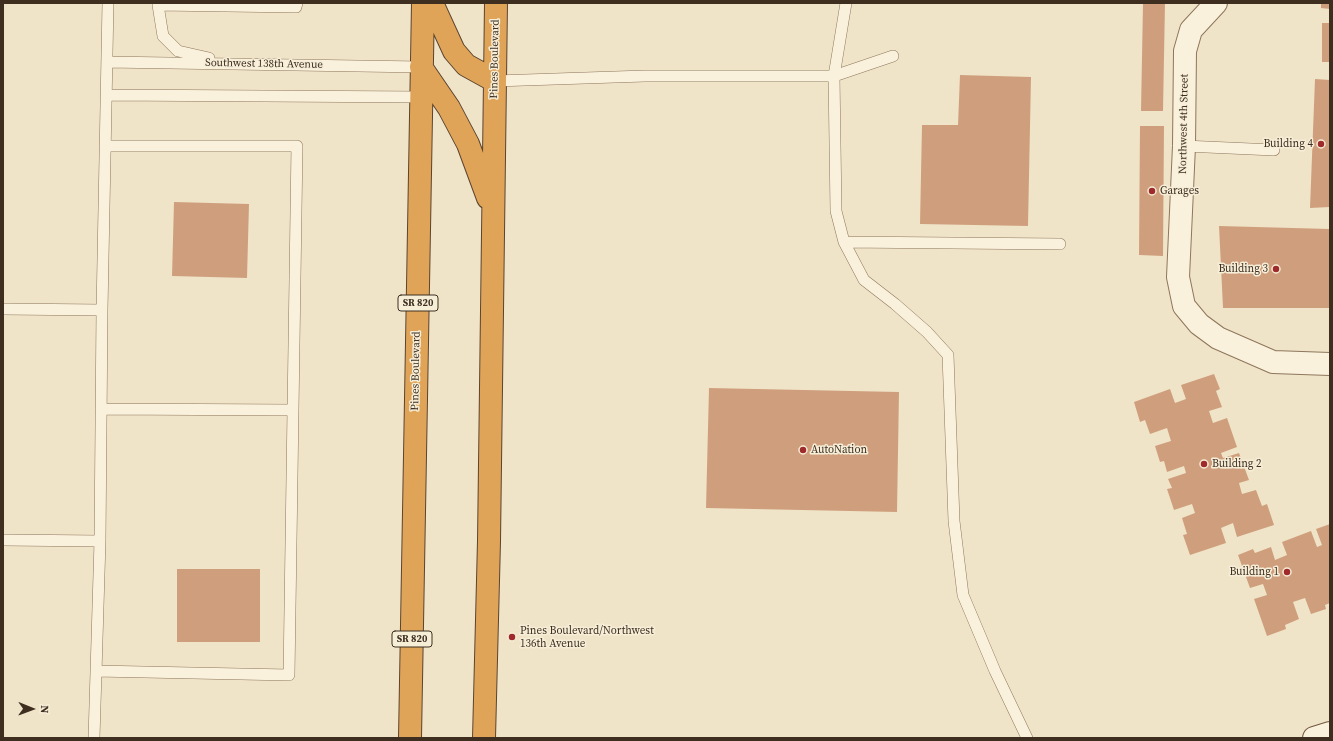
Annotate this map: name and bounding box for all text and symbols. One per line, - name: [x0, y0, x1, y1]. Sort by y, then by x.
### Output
- street label: Pines Boulevard: [488, 19, 502, 99]
- street label: Southwest 138th Avenue: [205, 56, 323, 72]
- street label: Northwest 4th Street: [1177, 74, 1191, 174]
- place label: Building 4: [1263, 137, 1313, 151]
- marker: Building 4: [1316, 139, 1326, 149]
- place label: Garages: [1160, 184, 1199, 198]
- marker: Garages: [1147, 186, 1157, 196]
- place label: Building 3: [1218, 262, 1268, 276]
- marker: Building 3: [1271, 264, 1281, 274]
- road number: SR 820: [398, 295, 438, 311]
- street label: Pines Boulevard: [409, 331, 423, 411]
- place label: AutoNation: [811, 443, 867, 457]
- marker: AutoNation: [798, 445, 808, 455]
- place label: Building 2: [1212, 457, 1262, 471]
- marker: Building 2: [1199, 459, 1209, 469]
- place label: Building 1: [1229, 565, 1279, 579]
- marker: Building 1: [1282, 567, 1292, 577]
- place label: Pines Boulevard/Northwest 136th Avenue: [520, 624, 654, 650]
- road number: SR 820: [392, 631, 432, 647]
- marker: Pines Boulevard/Northwest 136th Avenue: [507, 632, 517, 642]
- north arrow: [12, 689, 52, 729]
- text: N: [37, 705, 52, 713]

